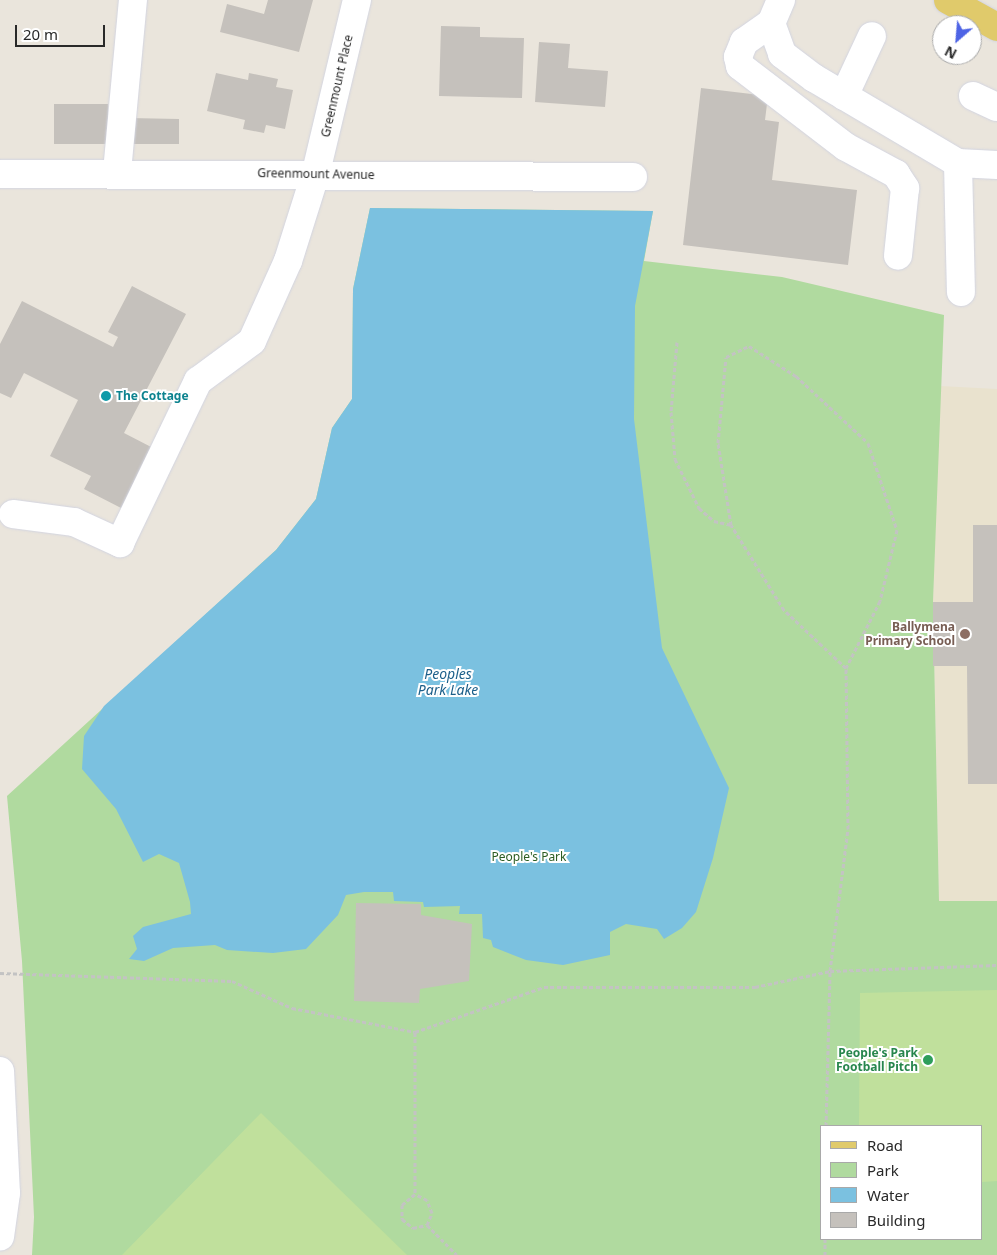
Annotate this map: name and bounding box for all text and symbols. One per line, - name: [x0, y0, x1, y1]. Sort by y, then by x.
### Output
- scale bar: [18, 15, 108, 47]
- north arrow: [932, 15, 982, 65]
- text: 20 m: [23, 24, 58, 44]
- street label: Greenmount Place: [318, 33, 356, 139]
- text: N: [941, 42, 960, 64]
- street label: Greenmount Avenue: [257, 166, 375, 182]
- place label: The Cottage: [116, 389, 189, 403]
- marker: The Cottage: [100, 390, 112, 402]
- place label: Ballymena Primary School: [865, 620, 955, 648]
- marker: Ballymena Primary School: [959, 628, 971, 640]
- water label: Peoples Park Lake: [418, 666, 478, 699]
- park label: People's Park: [492, 850, 566, 864]
- place label: People's Park Football Pitch: [836, 1046, 918, 1074]
- marker: People's Park Football Pitch: [922, 1054, 934, 1066]
- legend: [820, 1125, 982, 1240]
- text: Road: [867, 1135, 903, 1155]
- text: Park: [867, 1160, 899, 1180]
- text: Water: [867, 1185, 909, 1205]
- text: Building: [867, 1210, 925, 1230]

